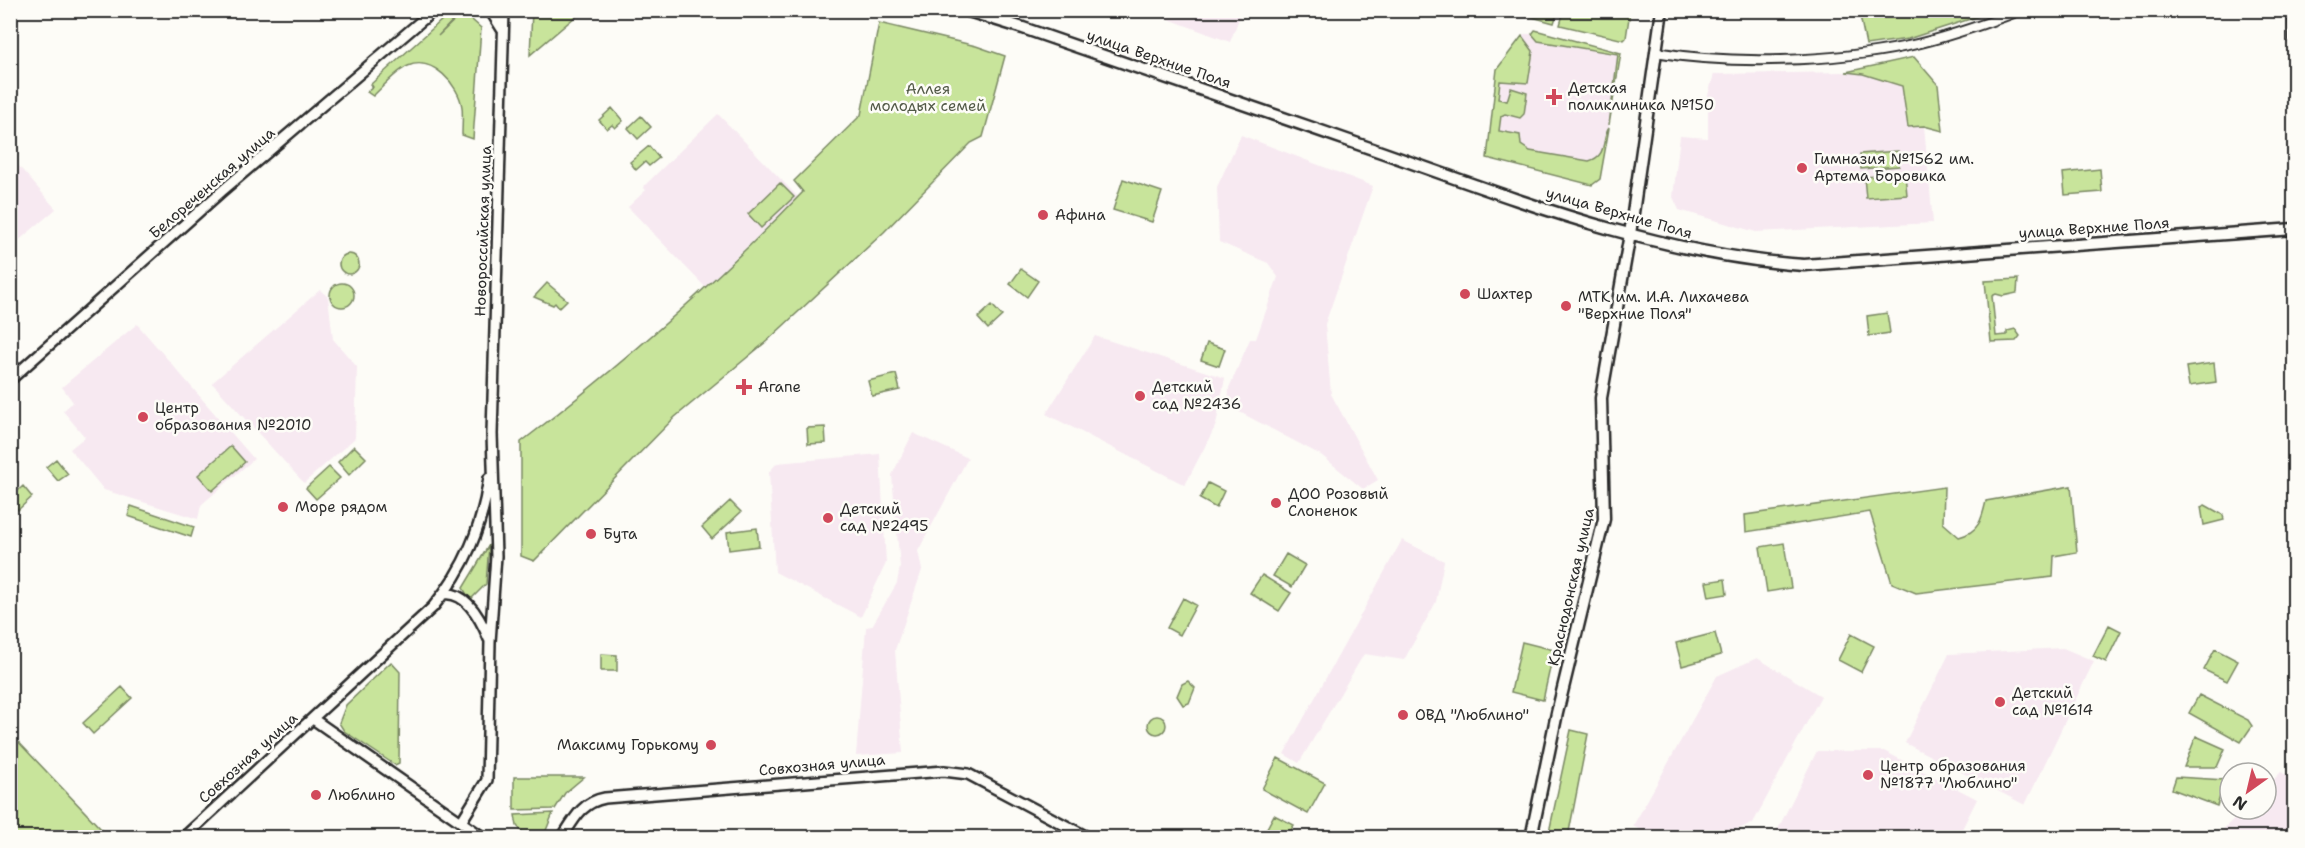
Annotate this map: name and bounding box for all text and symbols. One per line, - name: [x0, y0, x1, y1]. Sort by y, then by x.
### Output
- street label: улица Верхние Поля: [1084, 25, 1234, 93]
- place label: Детская поликлиника №150: [1568, 78, 1714, 115]
- park label: Аллея молодых семей: [870, 79, 986, 116]
- marker: Детская поликлиника №150: [1545, 88, 1563, 106]
- street label: Белореченская улица: [145, 122, 280, 243]
- street label: Новороссийская улица: [470, 144, 496, 317]
- place label: Гимназия №1562 им. Артема Боровика: [1814, 149, 1974, 186]
- marker: Гимназия №1562 им. Артема Боровика: [1795, 161, 1809, 175]
- street label: улица Верхние Поля: [1544, 183, 1694, 243]
- place label: Афина: [1055, 205, 1106, 225]
- marker: Афина: [1036, 208, 1050, 222]
- street label: улица Верхние Поля: [2018, 213, 2170, 243]
- place label: Шахтер: [1477, 284, 1533, 304]
- marker: Шахтер: [1458, 287, 1472, 301]
- place label: МТК им. И.А. Лихачева "Верхние Поля": [1578, 287, 1749, 324]
- marker: МТК им. И.А. Лихачева "Верхние Поля": [1559, 299, 1573, 313]
- place label: Агапе: [758, 377, 801, 397]
- place label: Детский сад №2436: [1152, 377, 1241, 414]
- marker: Агапе: [735, 378, 753, 396]
- marker: Детский сад №2436: [1133, 389, 1147, 403]
- place label: Центр образования №2010: [155, 398, 311, 435]
- marker: Центр образования №2010: [136, 410, 150, 424]
- place label: ДОО Розовый Слоненок: [1288, 484, 1388, 521]
- marker: ДОО Розовый Слоненок: [1269, 496, 1283, 510]
- place label: Море рядом: [295, 497, 387, 517]
- place label: Детский сад №2495: [840, 499, 929, 536]
- marker: Море рядом: [276, 500, 290, 514]
- street label: Краснодонская улица: [1543, 505, 1599, 668]
- marker: Детский сад №2495: [821, 511, 835, 525]
- place label: Бута: [603, 524, 638, 544]
- marker: Бута: [584, 527, 598, 541]
- place label: Детский сад №1614: [2012, 683, 2093, 720]
- marker: Детский сад №1614: [1993, 695, 2007, 709]
- place label: ОВД "Люблино": [1415, 705, 1529, 725]
- street label: Совхозная улица: [194, 708, 302, 808]
- marker: ОВД "Люблино": [1396, 708, 1410, 722]
- place label: Максиму Горькому: [557, 735, 699, 755]
- marker: Максиму Горькому: [704, 738, 718, 752]
- street label: Совхозная улица: [758, 749, 887, 780]
- place label: Центр образования №1877 "Люблино": [1880, 756, 2026, 793]
- north arrow: [2218, 761, 2278, 821]
- marker: Центр образования №1877 "Люблино": [1861, 768, 1875, 782]
- place label: Люблино: [328, 785, 395, 805]
- marker: Люблино: [309, 788, 323, 802]
- text: N: [2229, 791, 2251, 815]

